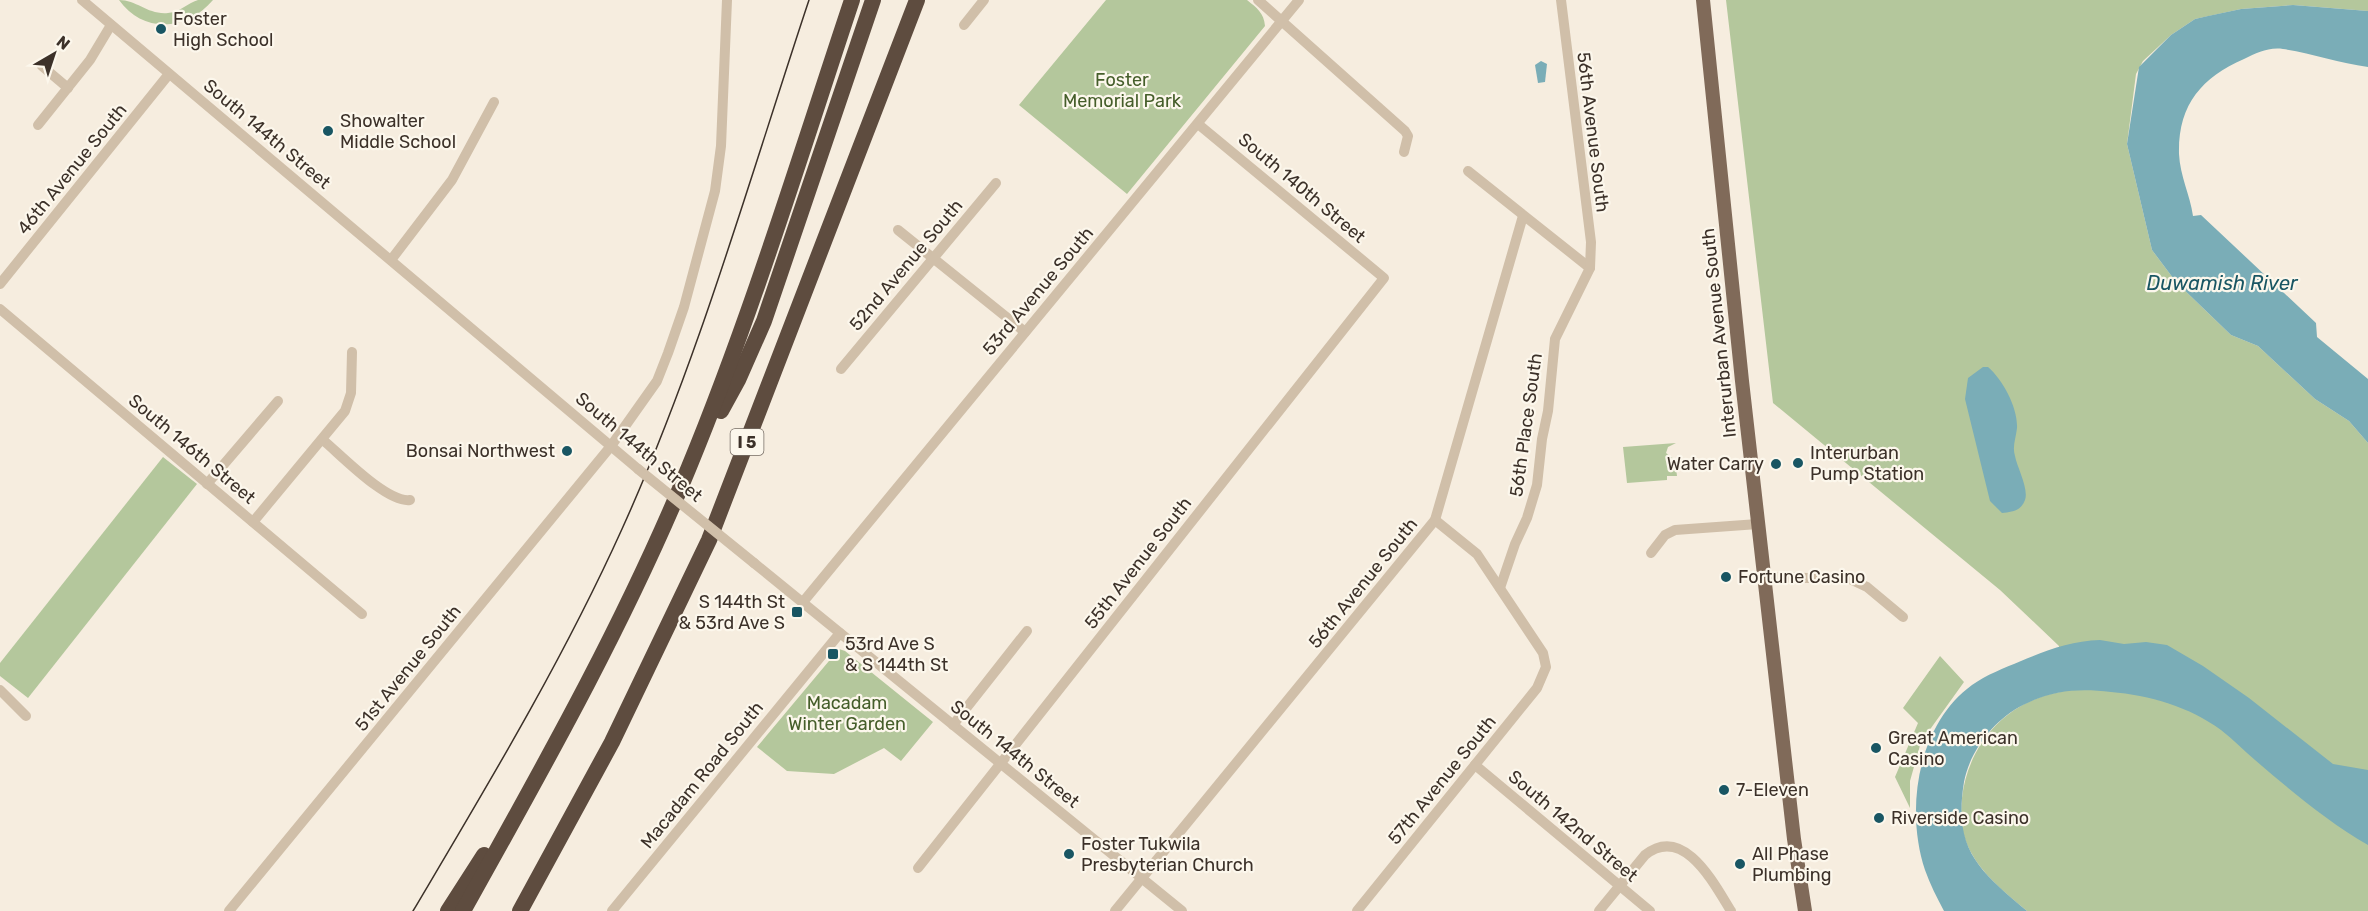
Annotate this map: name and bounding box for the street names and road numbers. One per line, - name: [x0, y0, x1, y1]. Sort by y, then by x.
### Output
- street label: 56th Avenue South: [1572, 51, 1614, 213]
- street label: South 144th Street: [199, 74, 335, 194]
- street label: 46th Avenue South: [13, 99, 131, 239]
- street label: South 140th Street: [1234, 128, 1370, 248]
- street label: 52nd Avenue South: [845, 195, 967, 335]
- street label: 53rd Avenue South: [978, 222, 1098, 360]
- street label: Interurban Avenue South: [1697, 227, 1741, 439]
- street label: 56th Place South: [1505, 352, 1547, 498]
- street label: South 144th Street: [571, 387, 707, 507]
- street label: South 146th Street: [124, 389, 260, 509]
- road number: I 5: [730, 429, 764, 455]
- street label: 55th Avenue South: [1080, 493, 1196, 633]
- street label: 56th Avenue South: [1304, 513, 1422, 653]
- street label: 51st Avenue South: [350, 600, 466, 736]
- street label: South 144th Street: [946, 695, 1084, 813]
- street label: Macadam Road South: [636, 697, 768, 853]
- street label: 57th Avenue South: [1383, 711, 1501, 849]
- street label: South 142nd Street: [1504, 765, 1642, 887]

